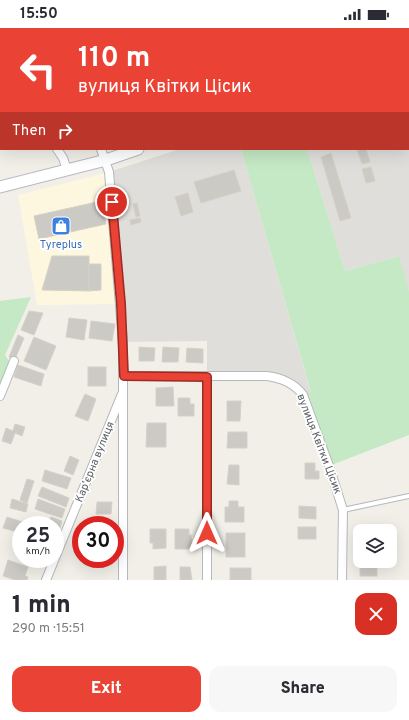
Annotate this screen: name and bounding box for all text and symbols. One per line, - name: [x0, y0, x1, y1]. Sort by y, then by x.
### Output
- text: 15:50: [20, 5, 58, 24]
- text: 110 m: [78, 41, 150, 77]
- icon: left: [12, 44, 64, 96]
- text: вулиця Квітки Цісик: [78, 76, 252, 99]
- icon: right: [54, 120, 76, 142]
- text: Then: [12, 122, 46, 141]
- pin: [95, 185, 129, 219]
- icon: arrive: [101, 191, 123, 213]
- shop icon: Tyreplus: [50, 215, 72, 237]
- place label: Tyreplus: [40, 238, 82, 252]
- street label: вулиця Квітки Цісик: [293, 392, 345, 496]
- street label: Карʼєрна вулиця: [72, 419, 118, 505]
- position arrow: [186, 512, 228, 554]
- speed limit sign: 30: [72, 516, 124, 568]
- text: 25: [26, 524, 50, 550]
- map controls: [353, 524, 397, 568]
- button: layers: [353, 524, 397, 568]
- text: km/h: [26, 545, 50, 558]
- text: 1 min: [12, 591, 71, 621]
- button: close: [355, 593, 397, 635]
- text: 290 m · 15:51: [12, 621, 85, 637]
- button: Exit: [12, 666, 201, 712]
- button: Share: [209, 666, 397, 712]

